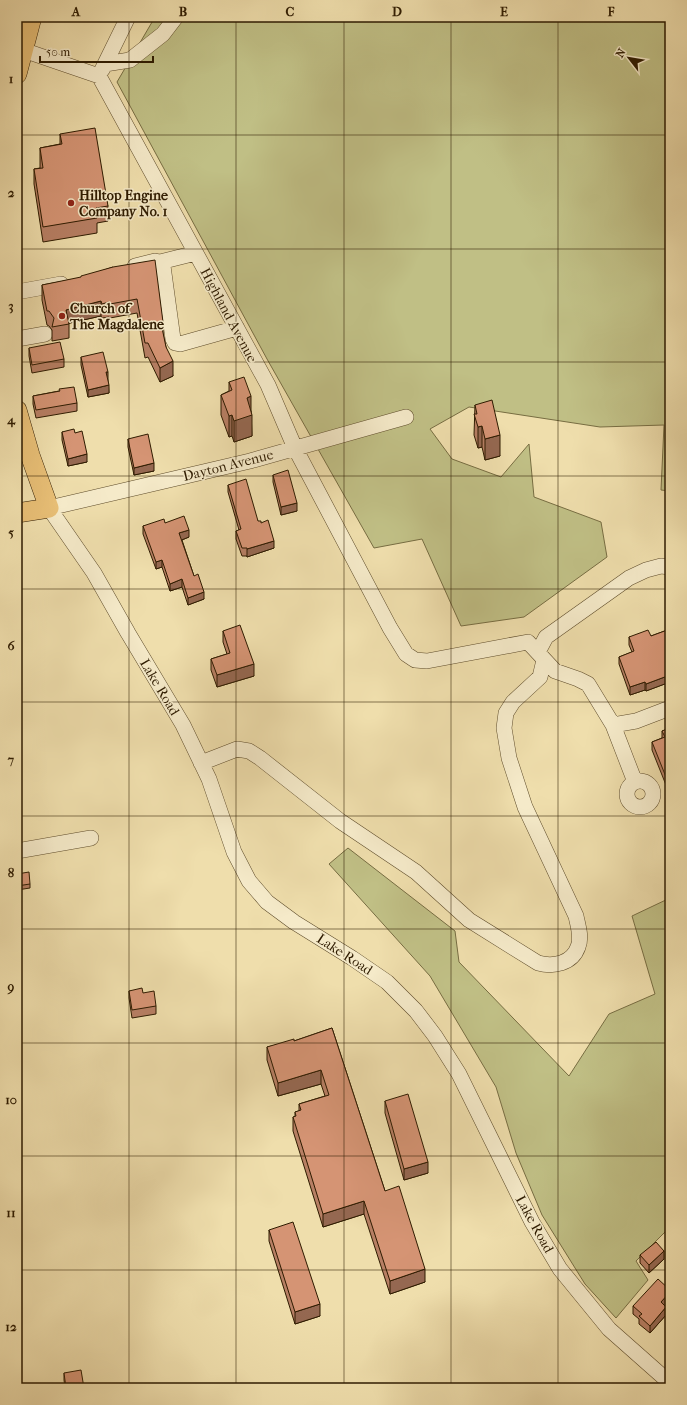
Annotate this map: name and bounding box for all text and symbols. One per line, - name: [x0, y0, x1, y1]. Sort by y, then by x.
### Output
- text: A: [71, 4, 81, 19]
- text: B: [179, 4, 188, 19]
- text: C: [286, 4, 295, 19]
- text: D: [392, 4, 402, 19]
- text: E: [500, 4, 508, 19]
- text: F: [607, 4, 615, 19]
- scale bar: [40, 38, 153, 64]
- north arrow: [609, 38, 649, 78]
- text: 50 m: [46, 45, 70, 59]
- text: N: [613, 46, 629, 60]
- text: 1: [9, 71, 14, 86]
- text: 2: [8, 185, 15, 200]
- place label: Hilltop Engine Company No. 1: [79, 187, 168, 220]
- marker: Hilltop Engine Company No. 1: [66, 198, 76, 208]
- street label: Highland Avenue: [196, 265, 261, 366]
- text: 3: [8, 298, 14, 314]
- place label: Church of The Magdalene: [69, 300, 164, 333]
- marker: Church of The Magdalene: [57, 311, 67, 321]
- text: 4: [6, 412, 16, 428]
- street label: Dayton Avenue: [181, 446, 275, 485]
- text: 5: [8, 525, 14, 540]
- text: 6: [7, 638, 15, 653]
- street label: Lake Road: [136, 656, 183, 719]
- text: 7: [7, 752, 15, 767]
- text: 8: [8, 865, 15, 880]
- street label: Lake Road: [314, 930, 376, 979]
- text: 9: [7, 979, 15, 995]
- text: 10: [5, 1092, 17, 1107]
- street label: Lake Road: [512, 1193, 557, 1256]
- text: 11: [6, 1205, 16, 1220]
- text: 12: [5, 1319, 17, 1334]

